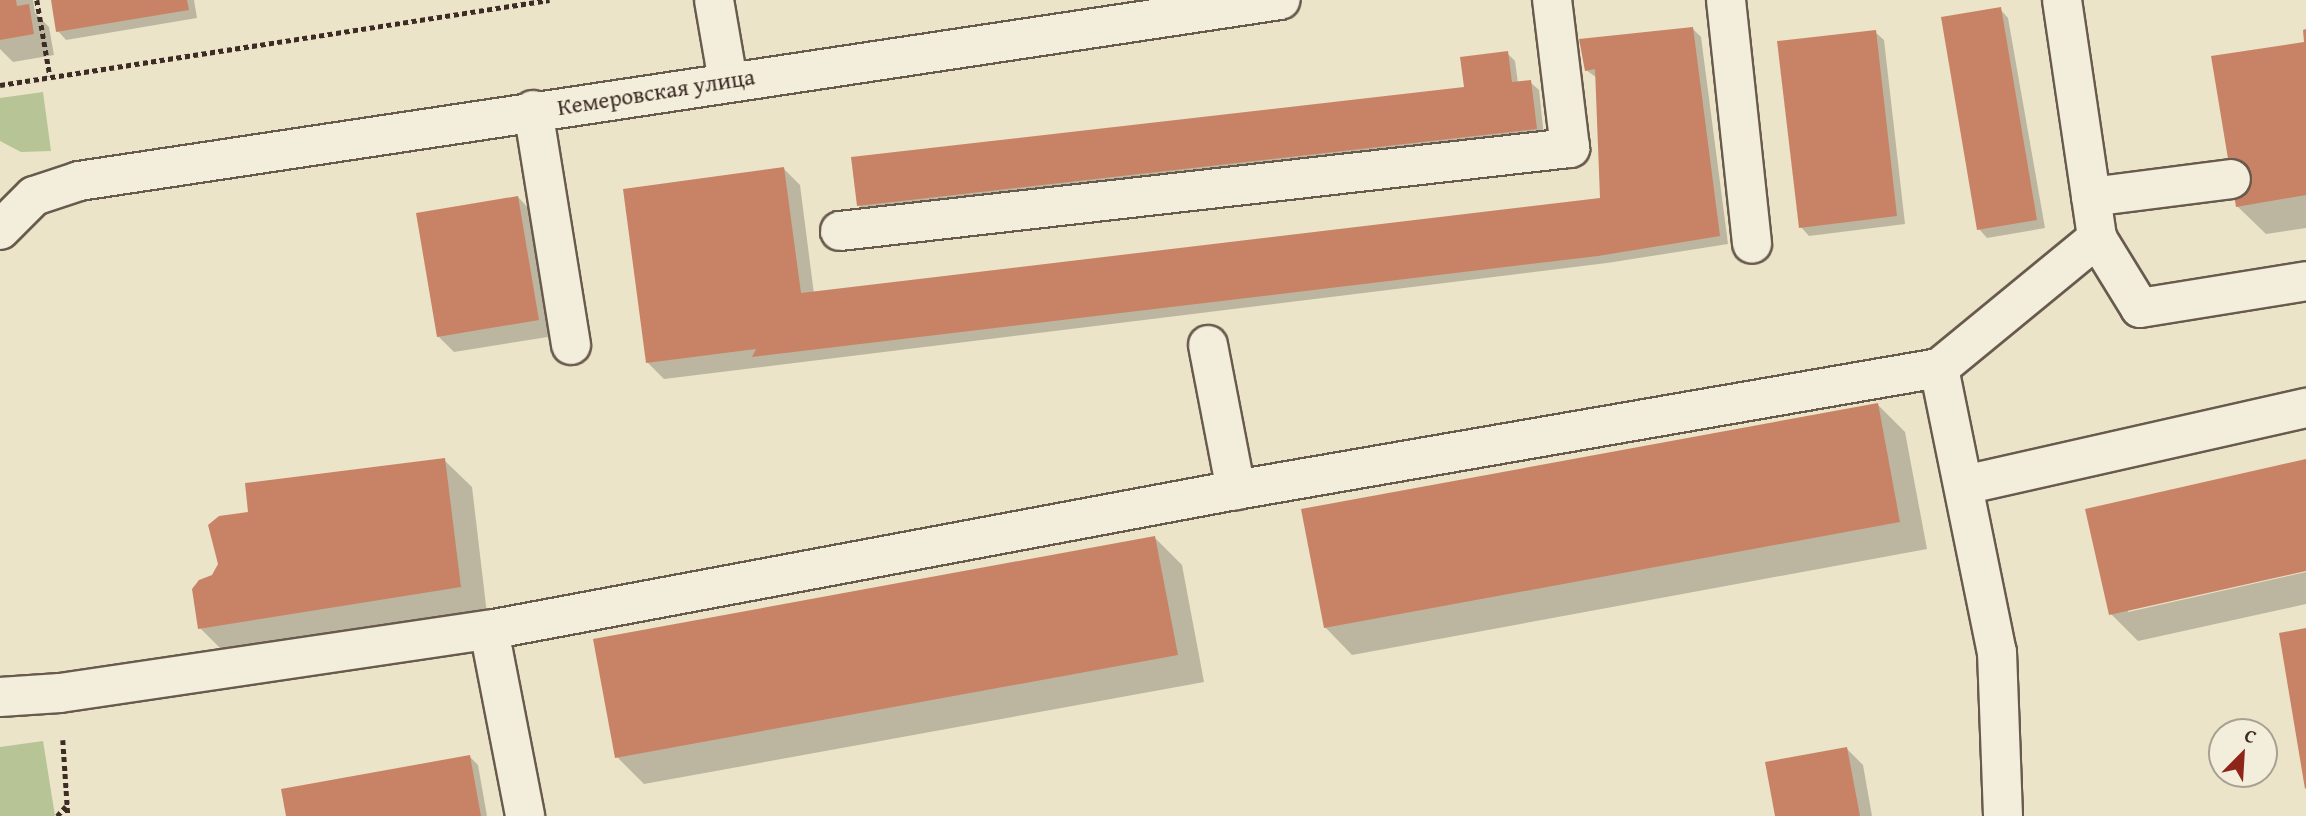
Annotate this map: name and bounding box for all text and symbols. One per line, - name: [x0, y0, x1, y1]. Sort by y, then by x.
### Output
- street label: Кемеровская улица: [555, 63, 757, 121]
- north arrow: [2208, 718, 2278, 788]
- text: С: [2240, 721, 2261, 751]

